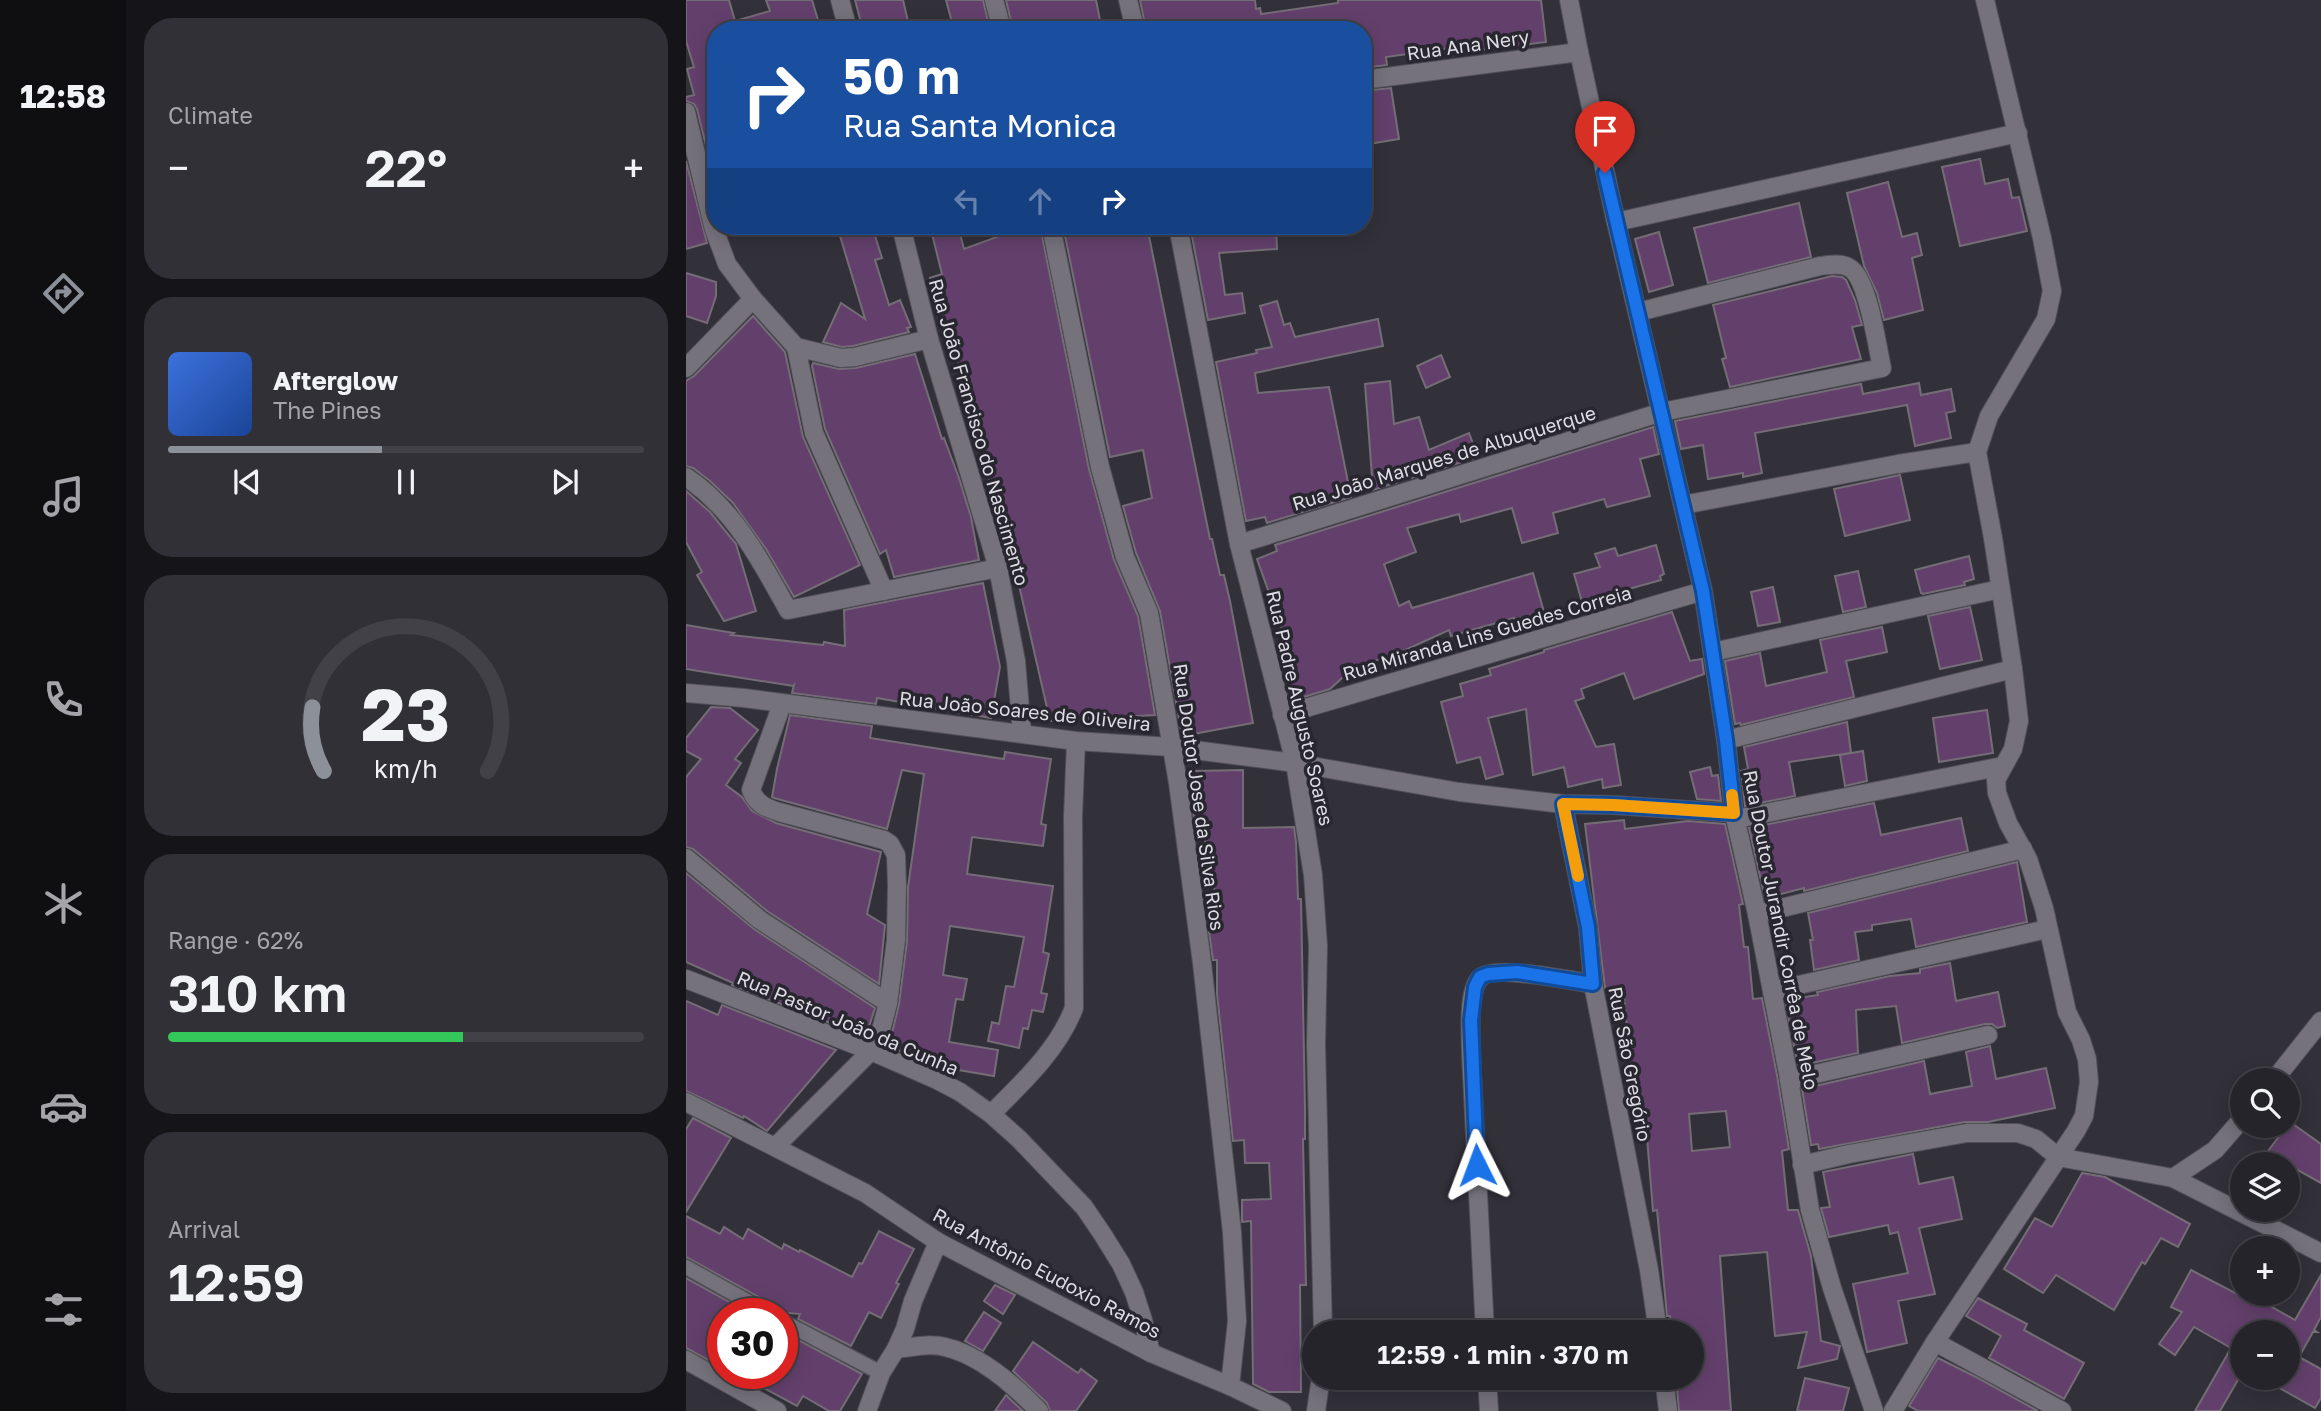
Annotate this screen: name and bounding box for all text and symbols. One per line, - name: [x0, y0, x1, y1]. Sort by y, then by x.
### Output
- street label: Rua Ana Nery: [1405, 24, 1531, 64]
- text: 50 m: [843, 46, 960, 105]
- icon: right: [728, 49, 819, 140]
- text: 12:58: [20, 77, 106, 115]
- text: Climate: [168, 101, 253, 129]
- pin: [1575, 101, 1635, 173]
- text: Rua Santa Monica: [843, 106, 1117, 144]
- icon: arrive: [1586, 112, 1624, 150]
- text: 22°: [365, 136, 447, 198]
- text: −: [168, 145, 189, 190]
- text: +: [623, 145, 644, 190]
- icon: left: [948, 182, 986, 220]
- icon: ahead: [1021, 182, 1059, 220]
- icon: right: [1094, 182, 1132, 220]
- icon: directions: [39, 269, 88, 318]
- street label: Rua João Francisco do Nascimento: [925, 276, 1034, 588]
- text: Afterglow: [273, 365, 398, 396]
- text: The Pines: [273, 396, 381, 424]
- street label: Rua João Marques de Albuquerque: [1289, 400, 1598, 515]
- icon: previous: [228, 463, 266, 501]
- icon: pause: [387, 463, 425, 501]
- icon: next: [546, 463, 584, 501]
- icon: music: [39, 472, 88, 521]
- street label: Rua Miranda Lins Guedes Correia: [1340, 580, 1634, 685]
- street label: Rua Padre Augusto Soares: [1262, 588, 1339, 828]
- street label: Rua Doutor Jose da Silva Rios: [1169, 662, 1230, 932]
- text: 23: [362, 671, 450, 758]
- icon: phone: [39, 675, 88, 724]
- street label: Rua João Soares de Oliveira: [898, 686, 1152, 735]
- text: km/h: [374, 753, 438, 784]
- street label: Rua Doutor Jurandir Corrêa de Melo: [1739, 768, 1824, 1092]
- icon: climate: [39, 879, 88, 928]
- text: Range · 62%: [168, 926, 303, 954]
- text: 310 km: [168, 961, 347, 1023]
- street label: Rua Pastor João da Cunha: [734, 965, 962, 1080]
- street label: Rua São Gregório: [1604, 985, 1657, 1143]
- map controls: [2230, 1068, 2300, 1390]
- button: search: [2230, 1068, 2300, 1138]
- icon: car: [39, 1082, 88, 1131]
- position arrow: [1440, 1128, 1514, 1202]
- button: layers: [2230, 1152, 2300, 1222]
- street label: Rua Antônio Eudoxio Ramos: [929, 1203, 1165, 1343]
- text: Arrival: [168, 1215, 240, 1243]
- button: +: [2230, 1236, 2300, 1306]
- text: 12:59: [168, 1250, 305, 1312]
- icon: filters: [39, 1285, 88, 1334]
- speed limit sign: 30: [707, 1298, 798, 1389]
- button: −: [2230, 1320, 2300, 1390]
- text: 12:59 · 1 min · 370 m: [1377, 1339, 1629, 1370]

